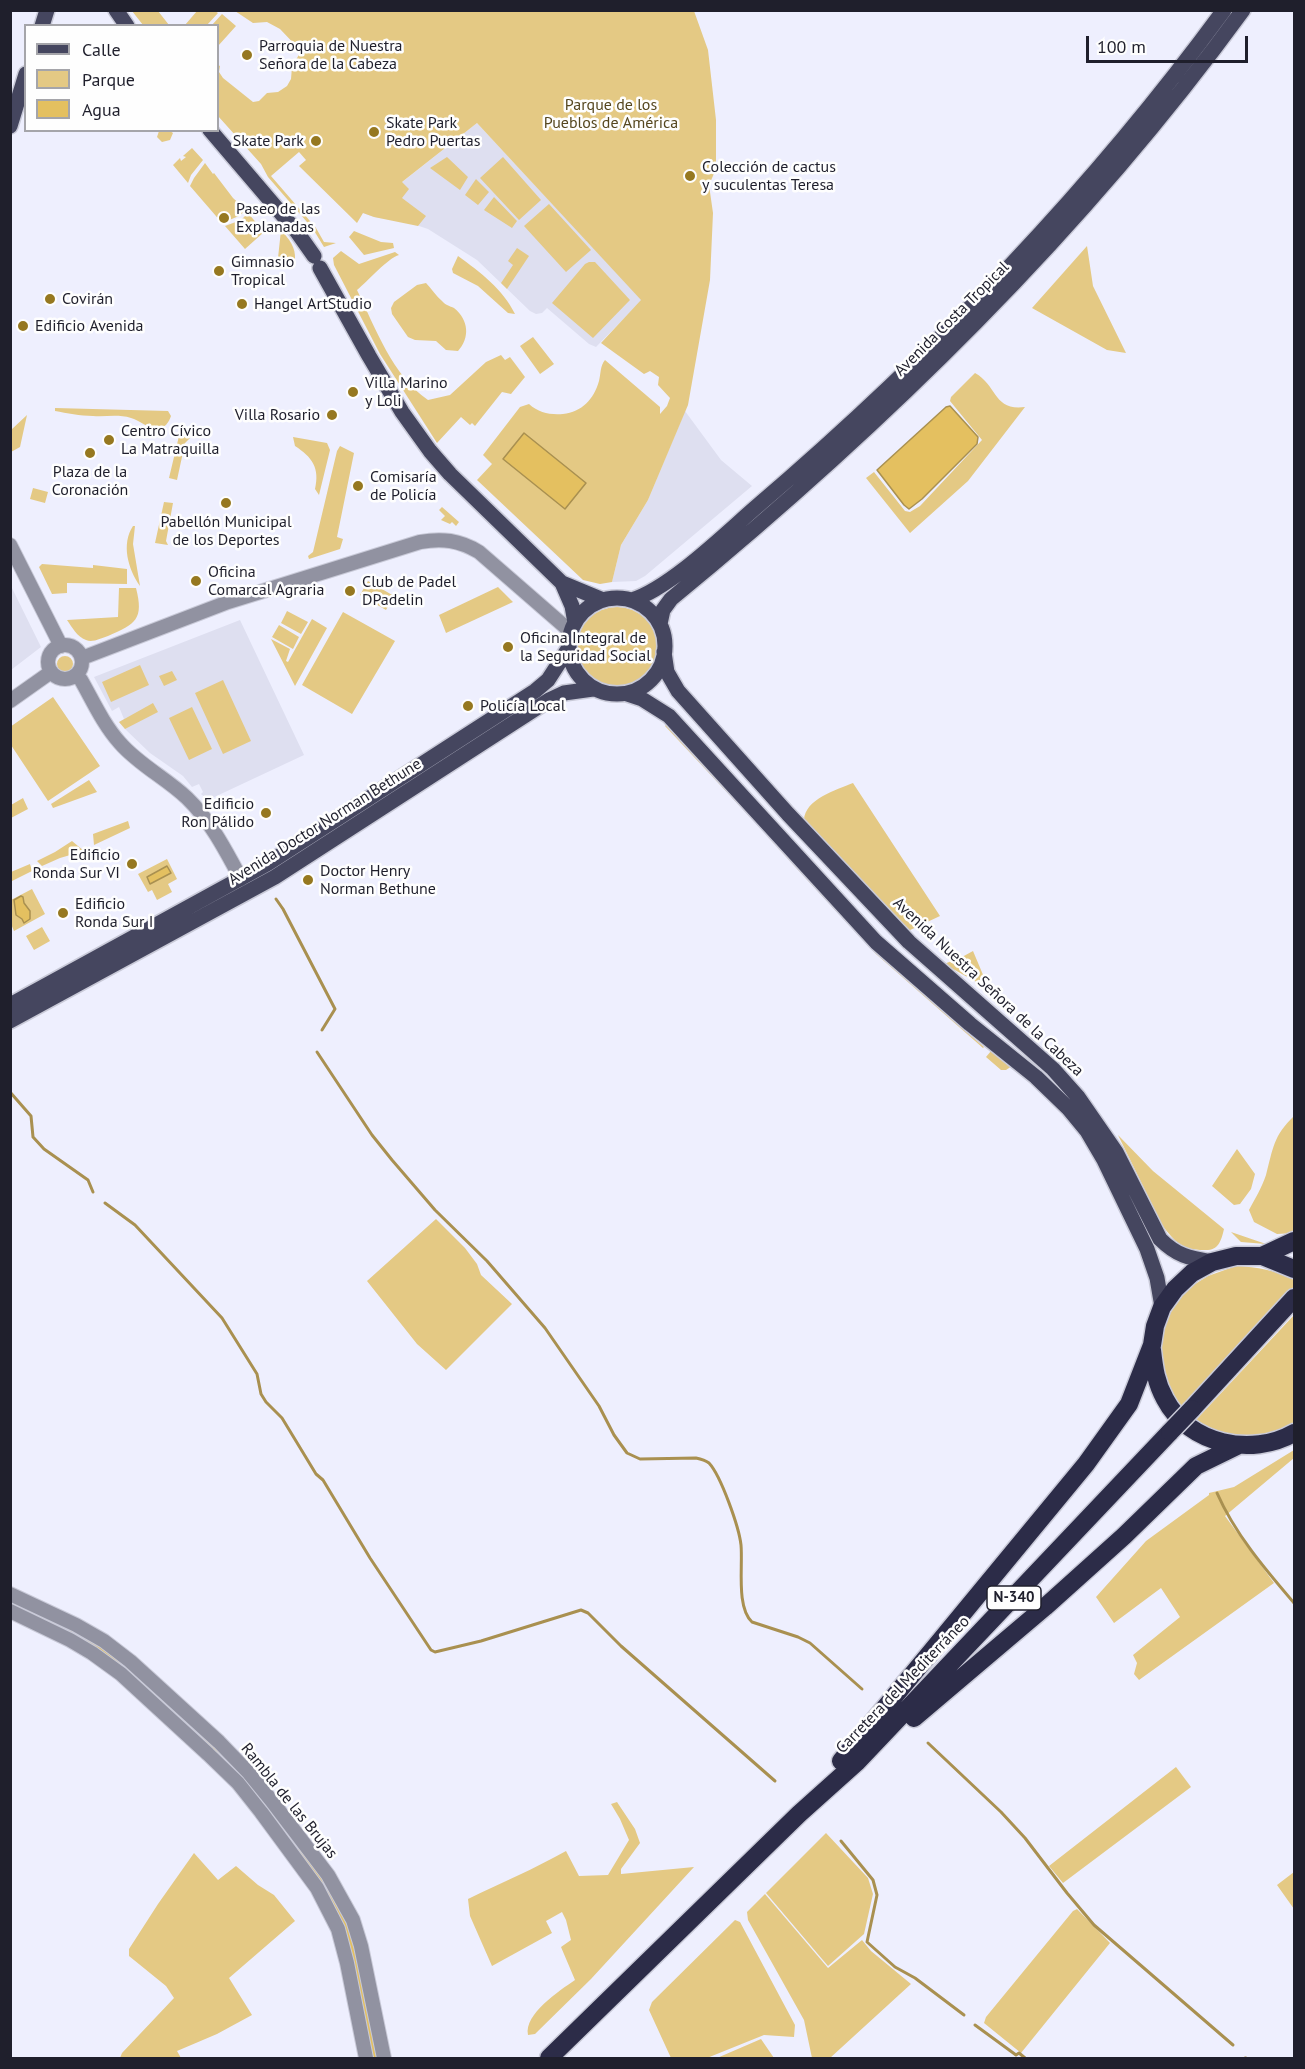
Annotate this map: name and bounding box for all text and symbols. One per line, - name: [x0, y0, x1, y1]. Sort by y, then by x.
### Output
- legend: [24, 24, 219, 132]
- scale bar: [1089, 24, 1251, 62]
- text: 100 m: [1097, 35, 1146, 58]
- place label: Parroquia de Nuestra Señora de la Cabeza: [259, 36, 403, 74]
- text: Calle: [82, 38, 121, 61]
- marker: Parroquia de Nuestra Señora de la Cabeza: [240, 48, 254, 62]
- text: Parque: [82, 68, 135, 91]
- park label: Parque de los Pueblos de América: [544, 95, 678, 133]
- text: Agua: [82, 98, 121, 121]
- place label: Skate Park Pedro Puertas: [386, 113, 481, 151]
- marker: Skate Park Pedro Puertas: [367, 125, 381, 139]
- place label: Skate Park: [233, 131, 304, 151]
- marker: Skate Park: [309, 134, 323, 148]
- place label: Colección de cactus y suculentas Teresa: [702, 157, 836, 195]
- marker: Colección de cactus y suculentas Teresa: [683, 169, 697, 183]
- place label: Paseo de las Explanadas: [236, 199, 320, 237]
- marker: Paseo de las Explanadas: [217, 211, 231, 225]
- place label: Gimnasio Tropical: [231, 252, 294, 290]
- street label: Avenida Costa Tropical: [891, 258, 1013, 380]
- marker: Gimnasio Tropical: [212, 264, 226, 278]
- place label: Covirán: [62, 289, 113, 309]
- marker: Covirán: [43, 292, 57, 306]
- place label: Hangel ArtStudio: [254, 294, 372, 314]
- marker: Hangel ArtStudio: [235, 297, 249, 311]
- place label: Edificio Avenida: [35, 316, 144, 336]
- marker: Edificio Avenida: [16, 319, 30, 333]
- place label: Villa Marino y Loli: [365, 373, 448, 411]
- marker: Villa Marino y Loli: [346, 385, 360, 399]
- place label: Villa Rosario: [235, 405, 320, 425]
- marker: Villa Rosario: [325, 408, 339, 422]
- place label: Centro Cívico La Matraquilla: [121, 421, 219, 459]
- marker: Centro Cívico La Matraquilla: [102, 433, 116, 447]
- marker: Plaza de la Coronación: [83, 446, 97, 460]
- place label: Plaza de la Coronación: [52, 462, 128, 500]
- place label: Comisaría de Policía: [370, 467, 437, 505]
- marker: Comisaría de Policía: [351, 479, 365, 493]
- marker: Pabellón Municipal de los Deportes: [219, 496, 233, 510]
- place label: Pabellón Municipal de los Deportes: [160, 512, 292, 550]
- place label: Oficina Comarcal Agraria: [208, 562, 324, 600]
- place label: Club de Padel DPadelin: [362, 572, 456, 610]
- marker: Oficina Comarcal Agraria: [189, 574, 203, 588]
- marker: Club de Padel DPadelin: [343, 584, 357, 598]
- place label: Oficina Integral de la Seguridad Social: [520, 628, 651, 666]
- marker: Oficina Integral de la Seguridad Social: [501, 640, 515, 654]
- place label: Policía Local: [480, 696, 565, 716]
- marker: Policía Local: [461, 699, 475, 713]
- street label: Avenida Doctor Norman Bethune: [225, 755, 425, 889]
- place label: Edificio Ron Pálido: [181, 794, 254, 832]
- marker: Edificio Ron Pálido: [259, 806, 273, 820]
- place label: Edificio Ronda Sur VI: [33, 845, 120, 883]
- marker: Edificio Ronda Sur VI: [125, 857, 139, 871]
- place label: Doctor Henry Norman Bethune: [320, 861, 436, 899]
- marker: Doctor Henry Norman Bethune: [301, 873, 315, 887]
- street label: Avenida Nuestra Señora de la Cabeza: [889, 893, 1087, 1081]
- place label: Edificio Ronda Sur I: [75, 894, 153, 932]
- marker: Edificio Ronda Sur I: [56, 906, 70, 920]
- road number: N-340: [987, 1586, 1041, 1610]
- street label: Carretera del Mediterráneo: [832, 1612, 974, 1758]
- street label: Rambla de las Brujas: [237, 1739, 341, 1863]

